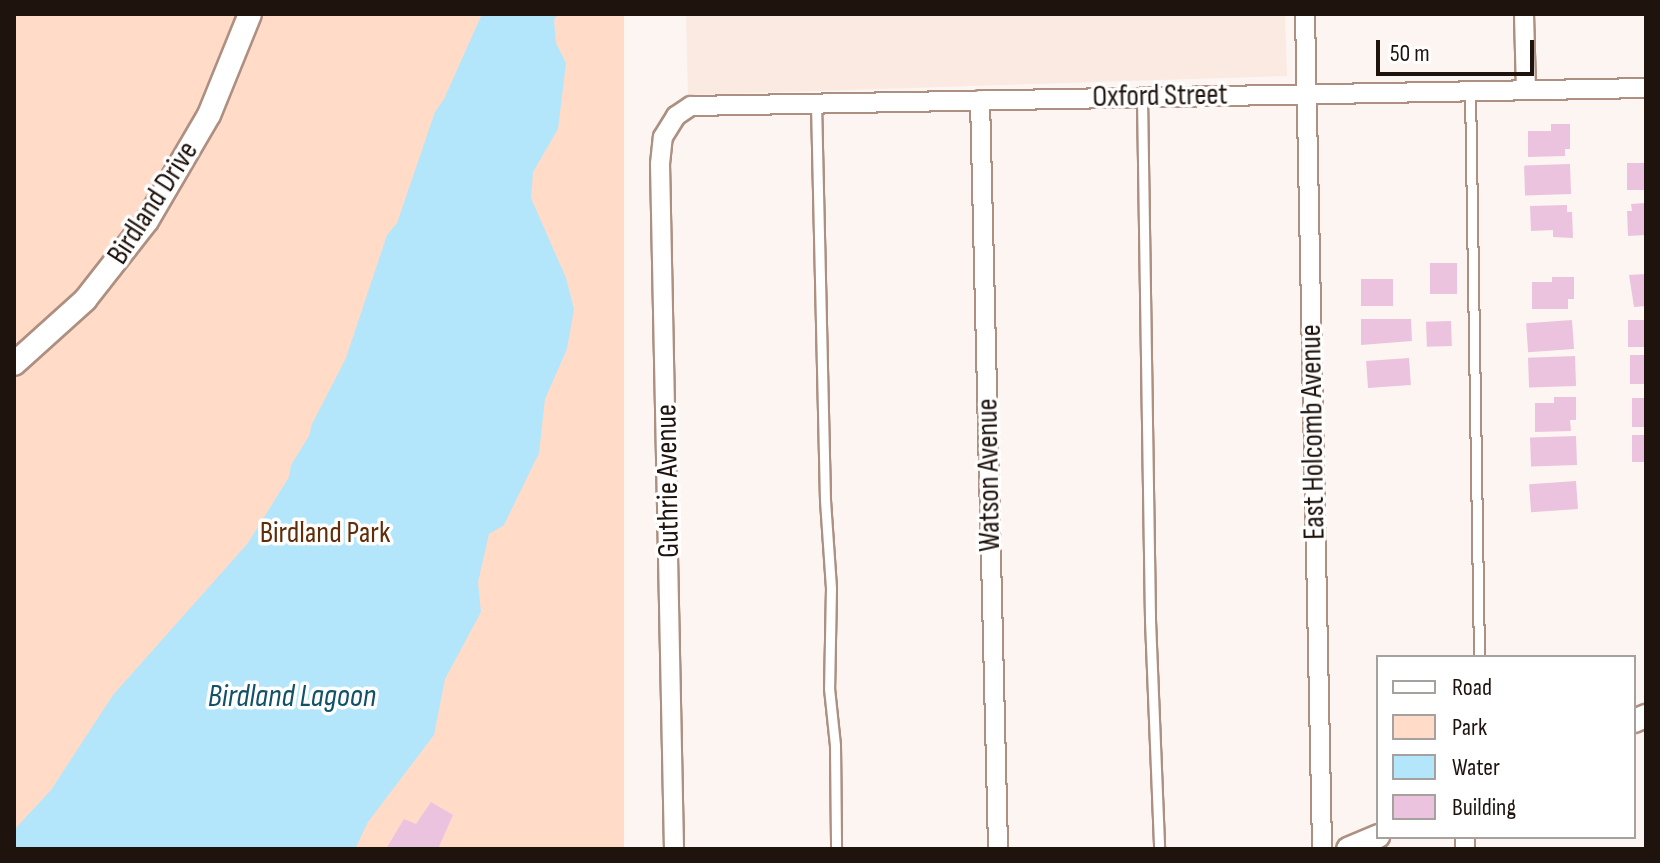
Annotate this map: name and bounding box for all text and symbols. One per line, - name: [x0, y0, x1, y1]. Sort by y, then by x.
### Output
- scale bar: [1380, 24, 1538, 74]
- text: 50 m: [1390, 39, 1430, 68]
- street label: Oxford Street: [1092, 77, 1228, 115]
- street label: Birdland Drive: [100, 135, 206, 271]
- street label: East Holcomb Avenue: [1293, 324, 1333, 540]
- street label: Watson Avenue: [970, 398, 1008, 552]
- street label: Guthrie Avenue: [649, 404, 687, 558]
- park label: Birdland Park: [260, 515, 390, 551]
- legend: [1376, 655, 1636, 839]
- text: Road: [1452, 673, 1492, 702]
- water label: Birdland Lagoon: [208, 678, 376, 716]
- text: Park: [1452, 713, 1487, 742]
- text: Water: [1452, 753, 1500, 782]
- text: Building: [1452, 793, 1516, 822]

